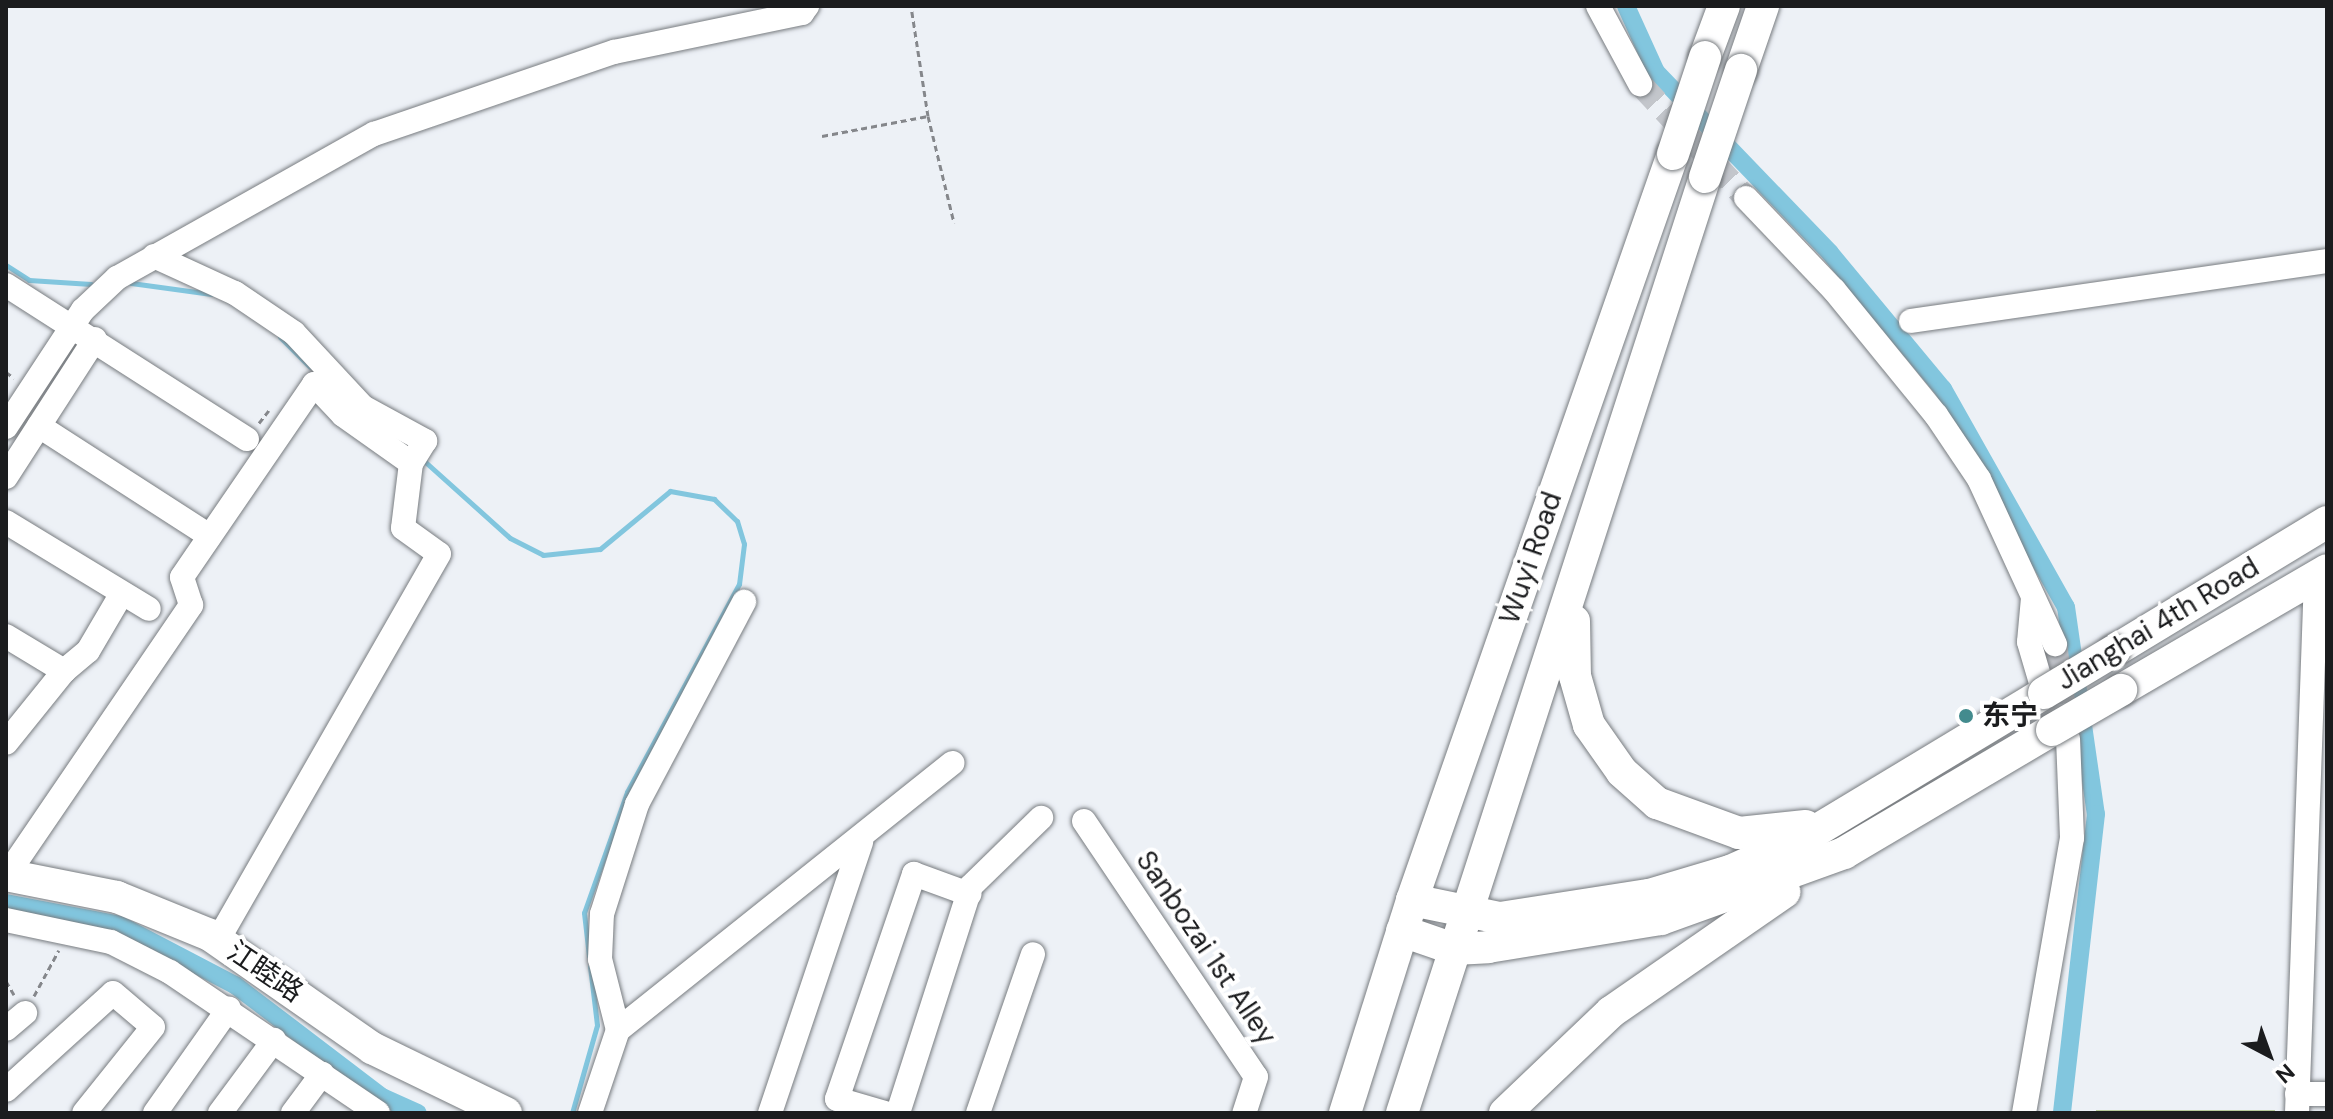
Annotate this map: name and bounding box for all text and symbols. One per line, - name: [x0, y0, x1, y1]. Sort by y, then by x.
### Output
- street label: Wuyi Road: [1493, 487, 1569, 629]
- street label: Jianghai 4th Road: [2051, 550, 2265, 698]
- place label: 东宁: [1982, 699, 2038, 733]
- marker: 东宁: [1957, 707, 1975, 725]
- street label: Sanbozai 1st Alley: [1129, 845, 1283, 1051]
- street label: 江睦路: [221, 935, 309, 1009]
- north arrow: [2229, 1015, 2309, 1095]
- text: N: [2270, 1057, 2301, 1090]

